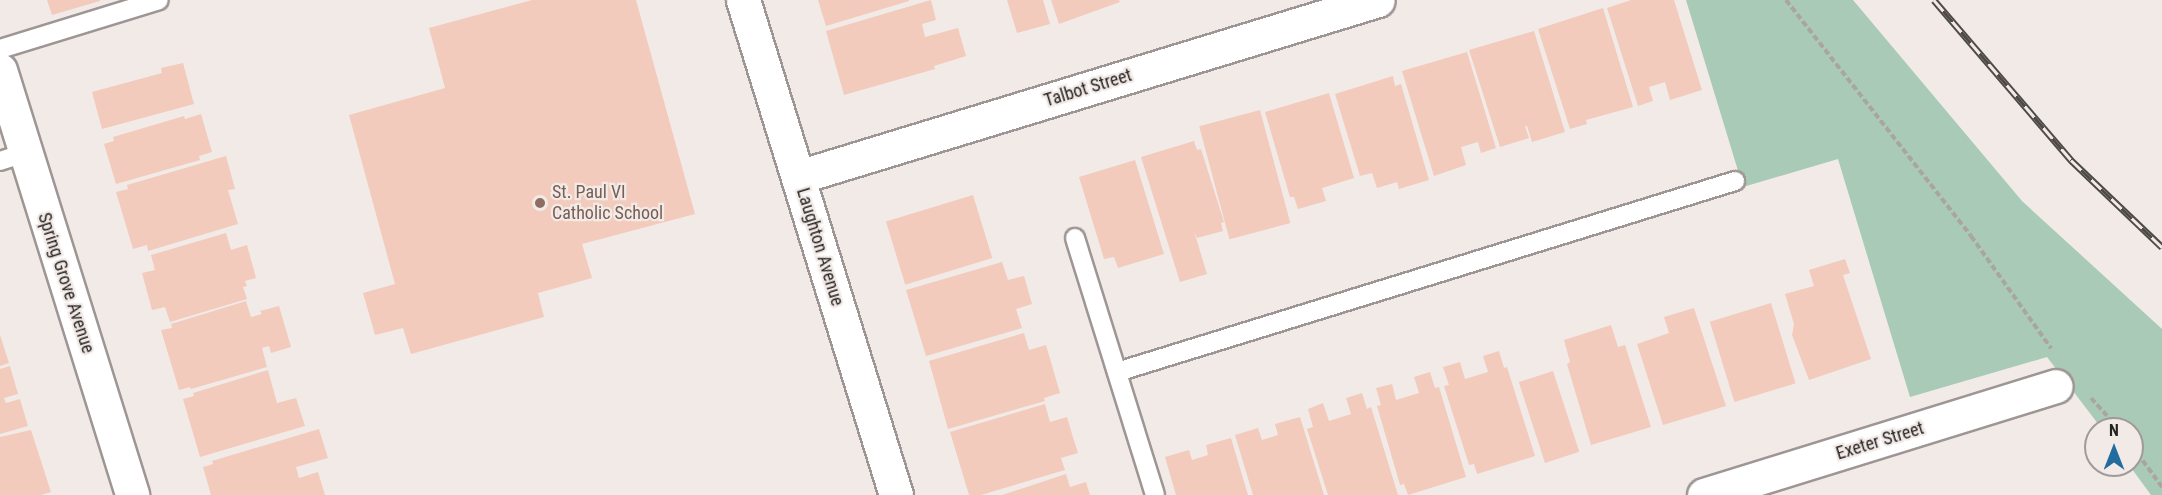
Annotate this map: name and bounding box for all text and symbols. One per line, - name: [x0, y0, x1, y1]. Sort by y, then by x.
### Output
- street label: Talbot Street: [1041, 64, 1135, 112]
- place label: St. Paul VI Catholic School: [552, 182, 663, 224]
- street label: Laughton Avenue: [792, 185, 848, 309]
- marker: St. Paul VI Catholic School: [533, 196, 547, 210]
- street label: Spring Grove Avenue: [33, 210, 99, 356]
- street label: Exeter Street: [1833, 417, 1927, 465]
- north arrow: [2084, 417, 2144, 477]
- text: N: [2109, 421, 2119, 440]

